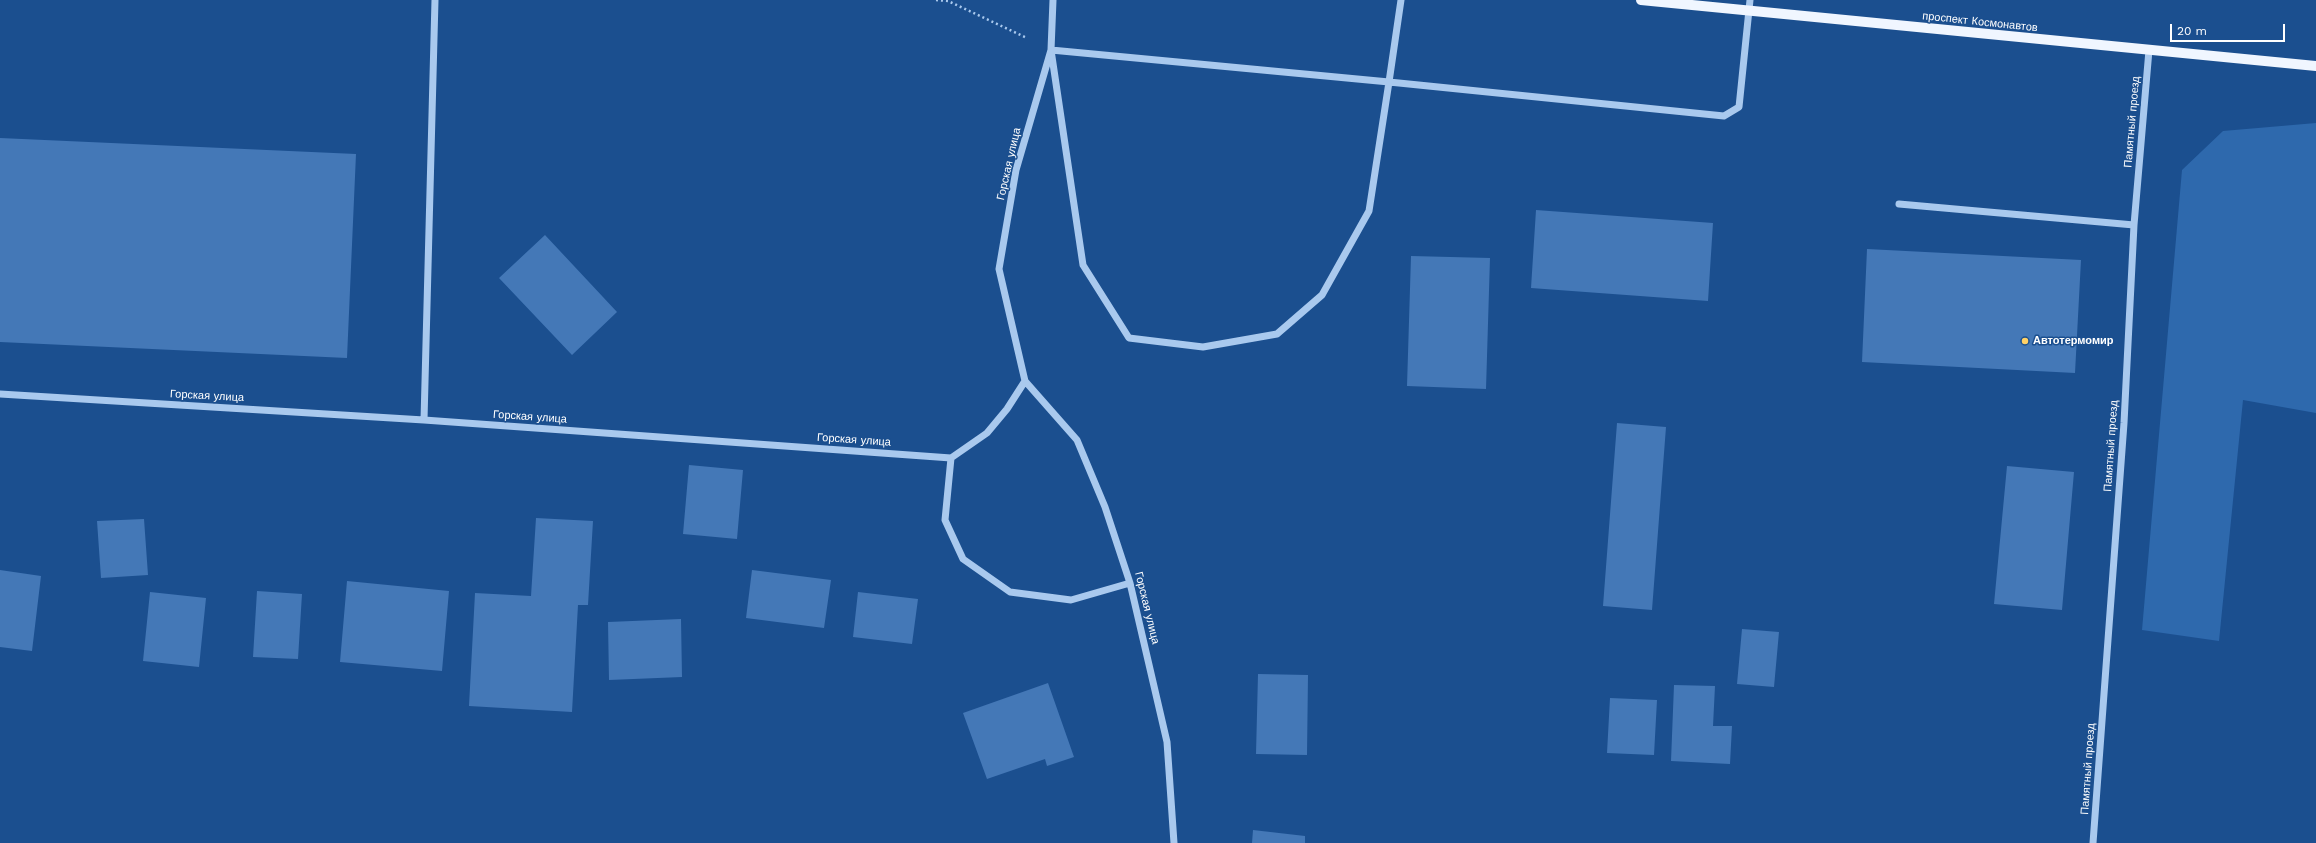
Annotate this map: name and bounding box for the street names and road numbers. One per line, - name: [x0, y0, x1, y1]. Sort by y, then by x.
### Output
- street label: проспект Космонавтов: [1922, 9, 2038, 35]
- street label: Памятный проезд: [2121, 76, 2143, 168]
- street label: Горская улица: [994, 126, 1024, 202]
- street label: Горская улица: [170, 387, 244, 405]
- street label: Памятный проезд: [2101, 400, 2121, 492]
- street label: Горская улица: [493, 408, 567, 426]
- street label: Горская улица: [817, 431, 891, 449]
- street label: Горская улица: [1132, 570, 1162, 646]
- street label: Памятный проезд: [2078, 723, 2098, 815]

